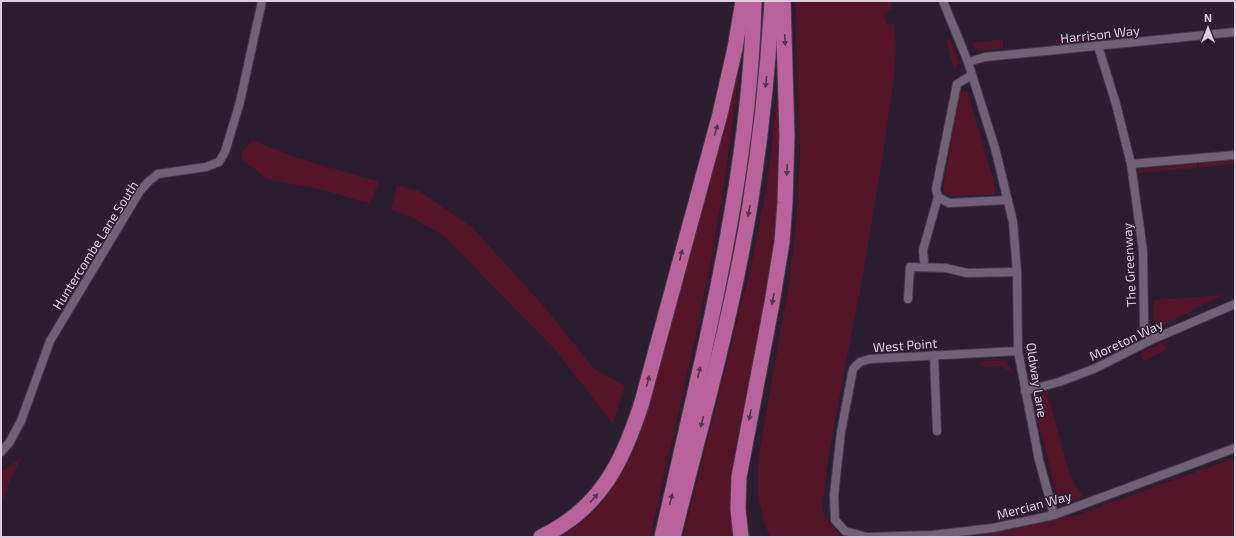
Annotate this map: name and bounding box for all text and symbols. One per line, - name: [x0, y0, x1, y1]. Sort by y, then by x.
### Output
- north arrow: [1188, 8, 1228, 48]
- text: N: [1204, 11, 1212, 24]
- street label: Harrison Way: [1059, 22, 1141, 46]
- one-way arrow: [781, 34, 788, 46]
- one-way arrow: [763, 76, 770, 88]
- one-way arrow: [713, 124, 719, 136]
- one-way arrow: [784, 164, 790, 177]
- street label: Huntercombe Lane South: [49, 178, 141, 312]
- one-way arrow: [746, 205, 752, 217]
- street label: The Greenway: [1119, 222, 1139, 308]
- one-way arrow: [679, 249, 685, 262]
- one-way arrow: [769, 293, 775, 305]
- street label: Moreton Way: [1087, 316, 1166, 364]
- street label: West Point: [872, 335, 938, 355]
- street label: Oldway Lane: [1023, 341, 1051, 419]
- one-way arrow: [697, 366, 703, 378]
- one-way arrow: [645, 375, 651, 387]
- one-way arrow: [747, 409, 753, 421]
- one-way arrow: [698, 416, 704, 428]
- street label: Mercian Way: [995, 487, 1073, 523]
- one-way arrow: [589, 492, 598, 503]
- one-way arrow: [668, 493, 674, 505]

